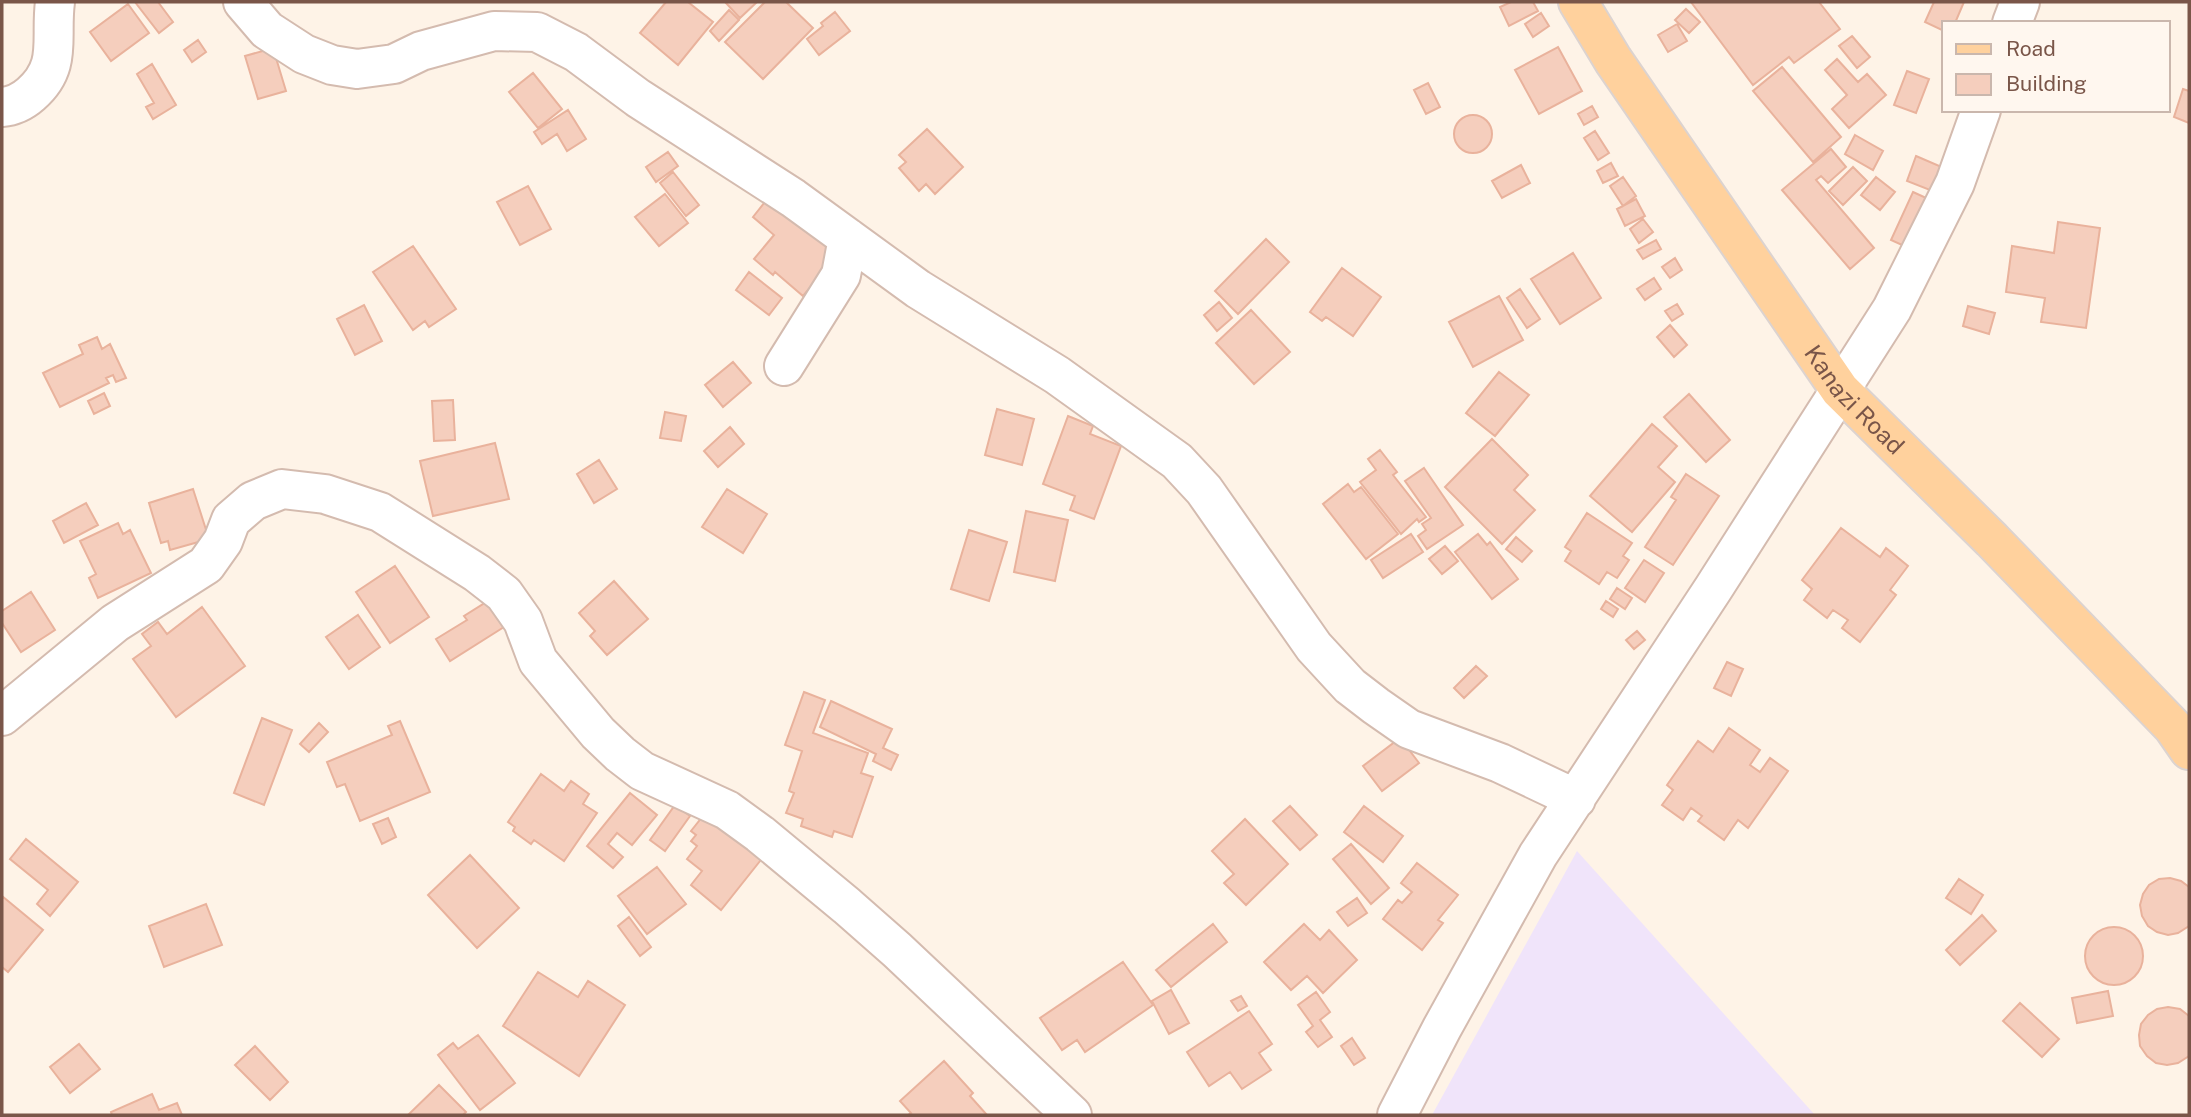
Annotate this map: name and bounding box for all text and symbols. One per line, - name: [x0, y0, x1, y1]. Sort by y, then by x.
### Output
- legend: [1942, 21, 2170, 112]
- text: Road: [2006, 36, 2056, 61]
- text: Building: [2006, 71, 2087, 96]
- street label: Kanazi Road: [1799, 340, 1910, 460]

